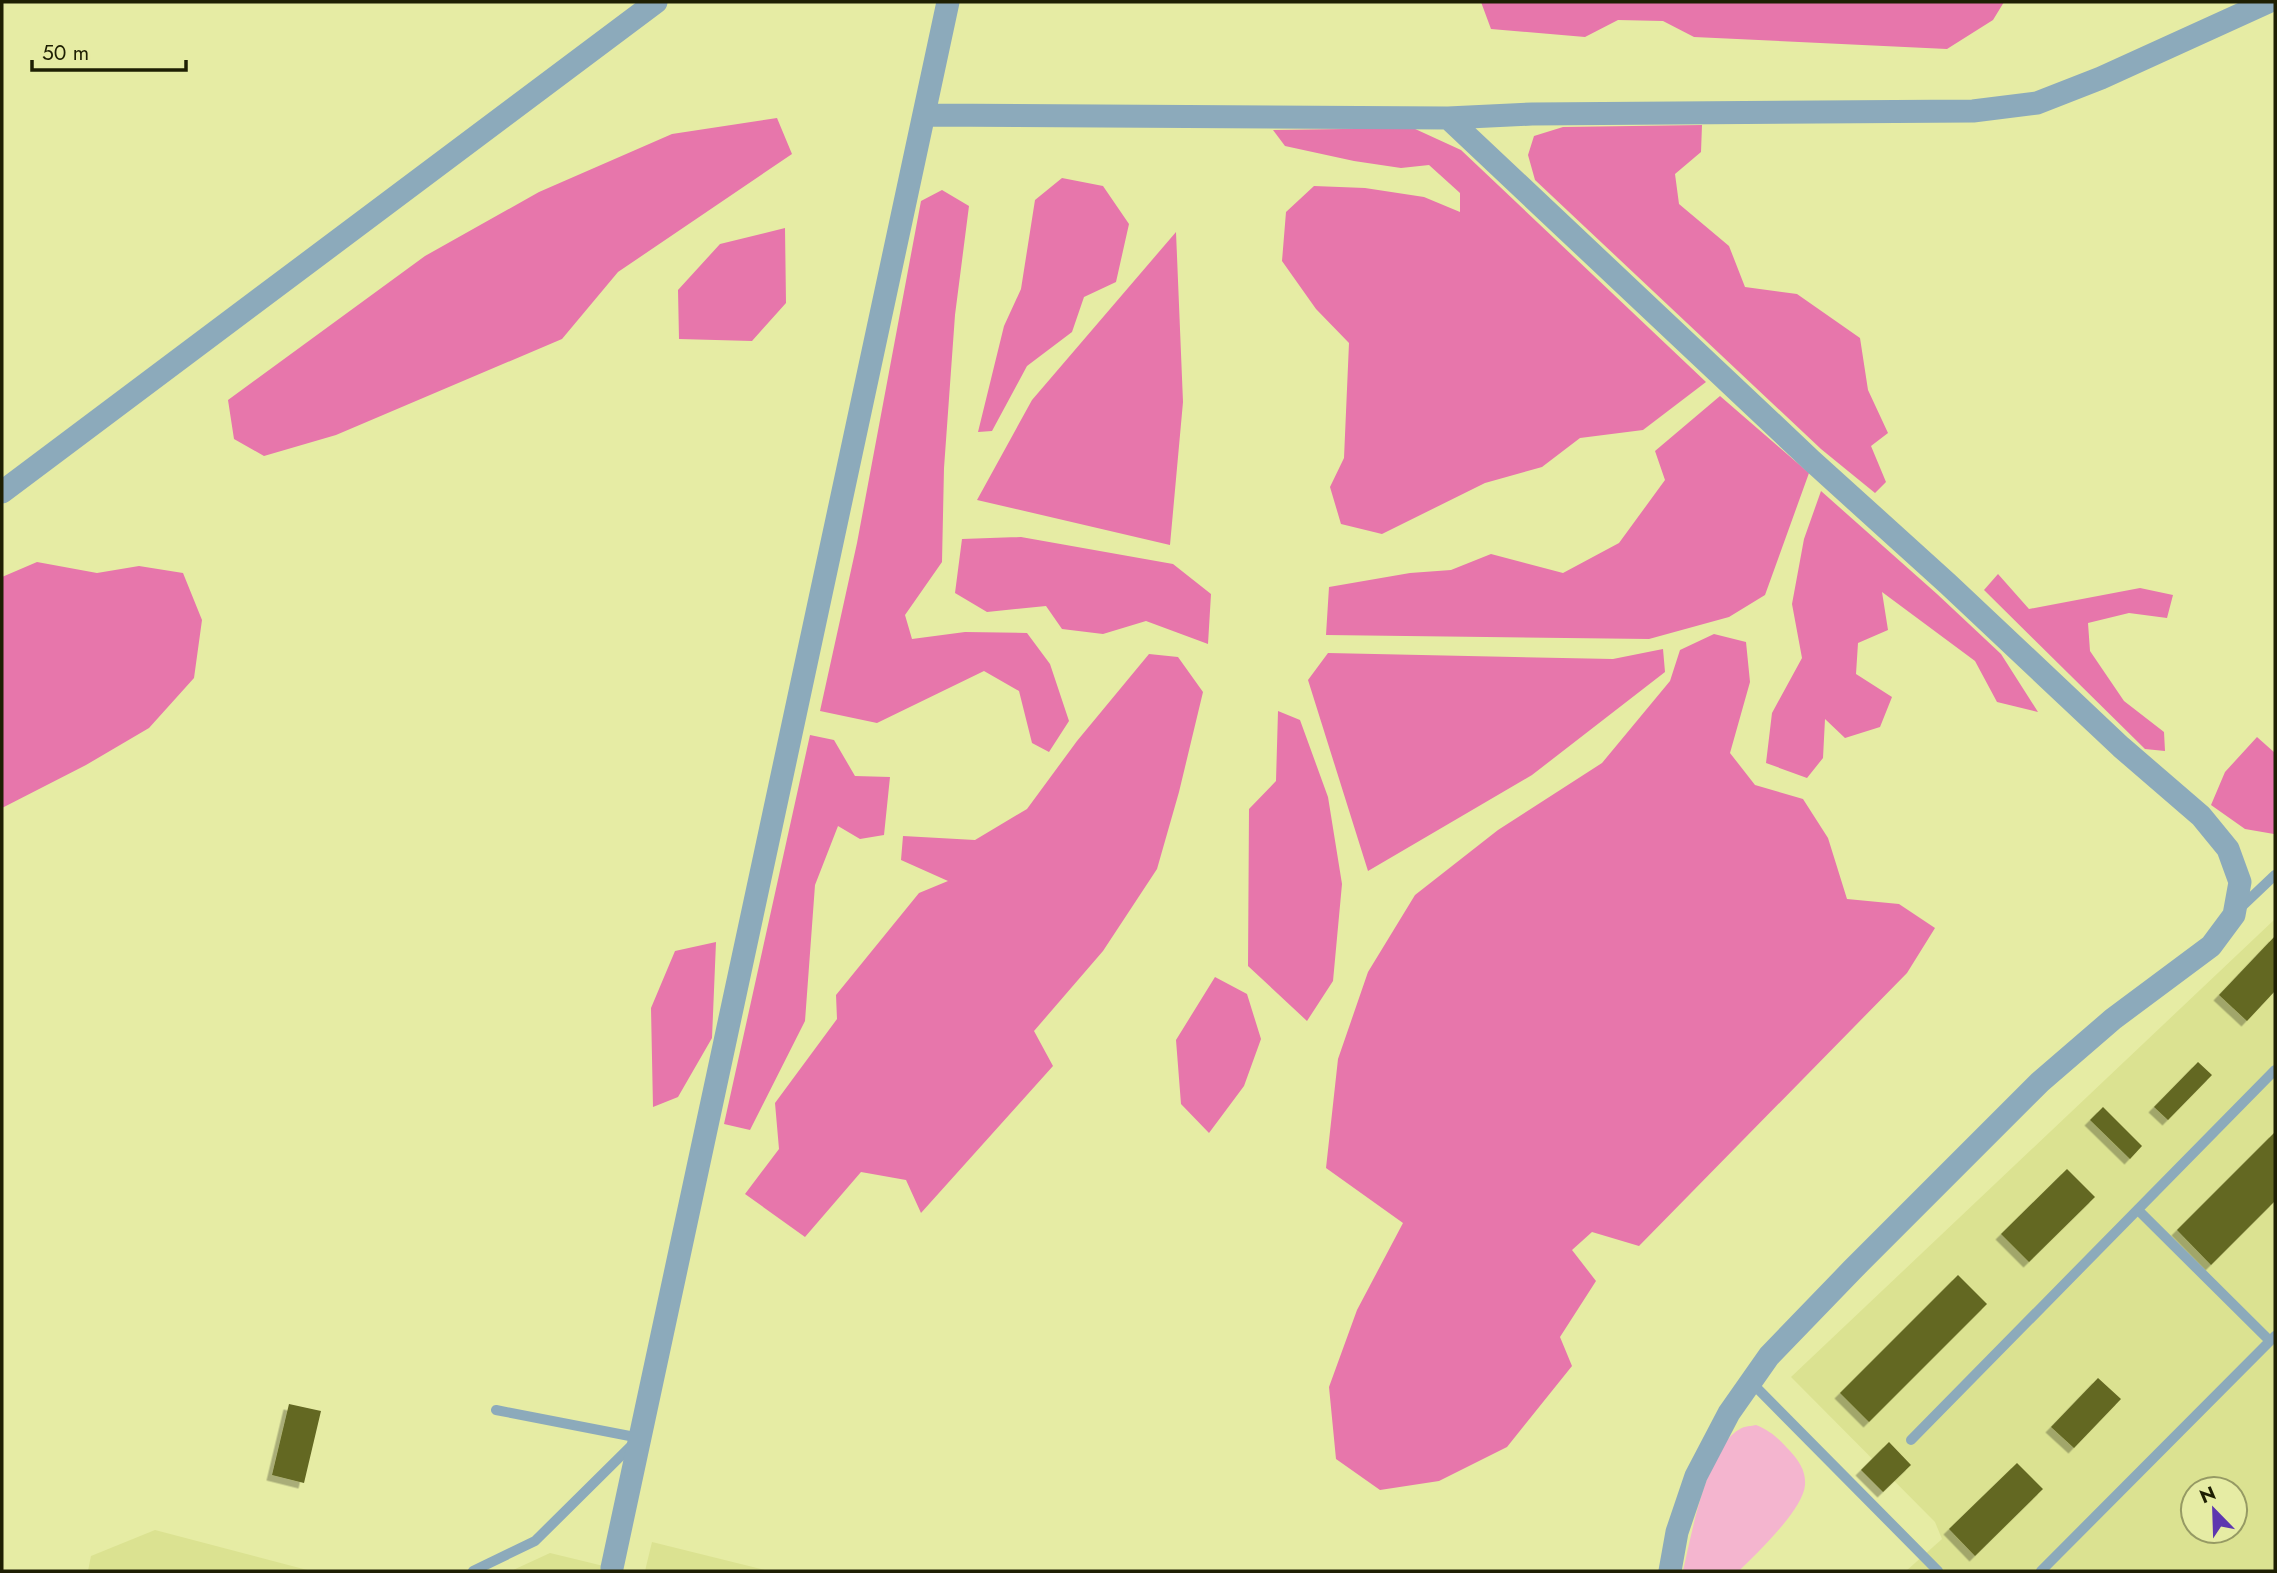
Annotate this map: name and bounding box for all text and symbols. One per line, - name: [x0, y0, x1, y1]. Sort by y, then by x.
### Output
- scale bar: [32, 28, 186, 72]
- text: 50 m: [42, 38, 89, 68]
- north arrow: [2179, 1475, 2249, 1545]
- text: N: [2195, 1479, 2220, 1510]

